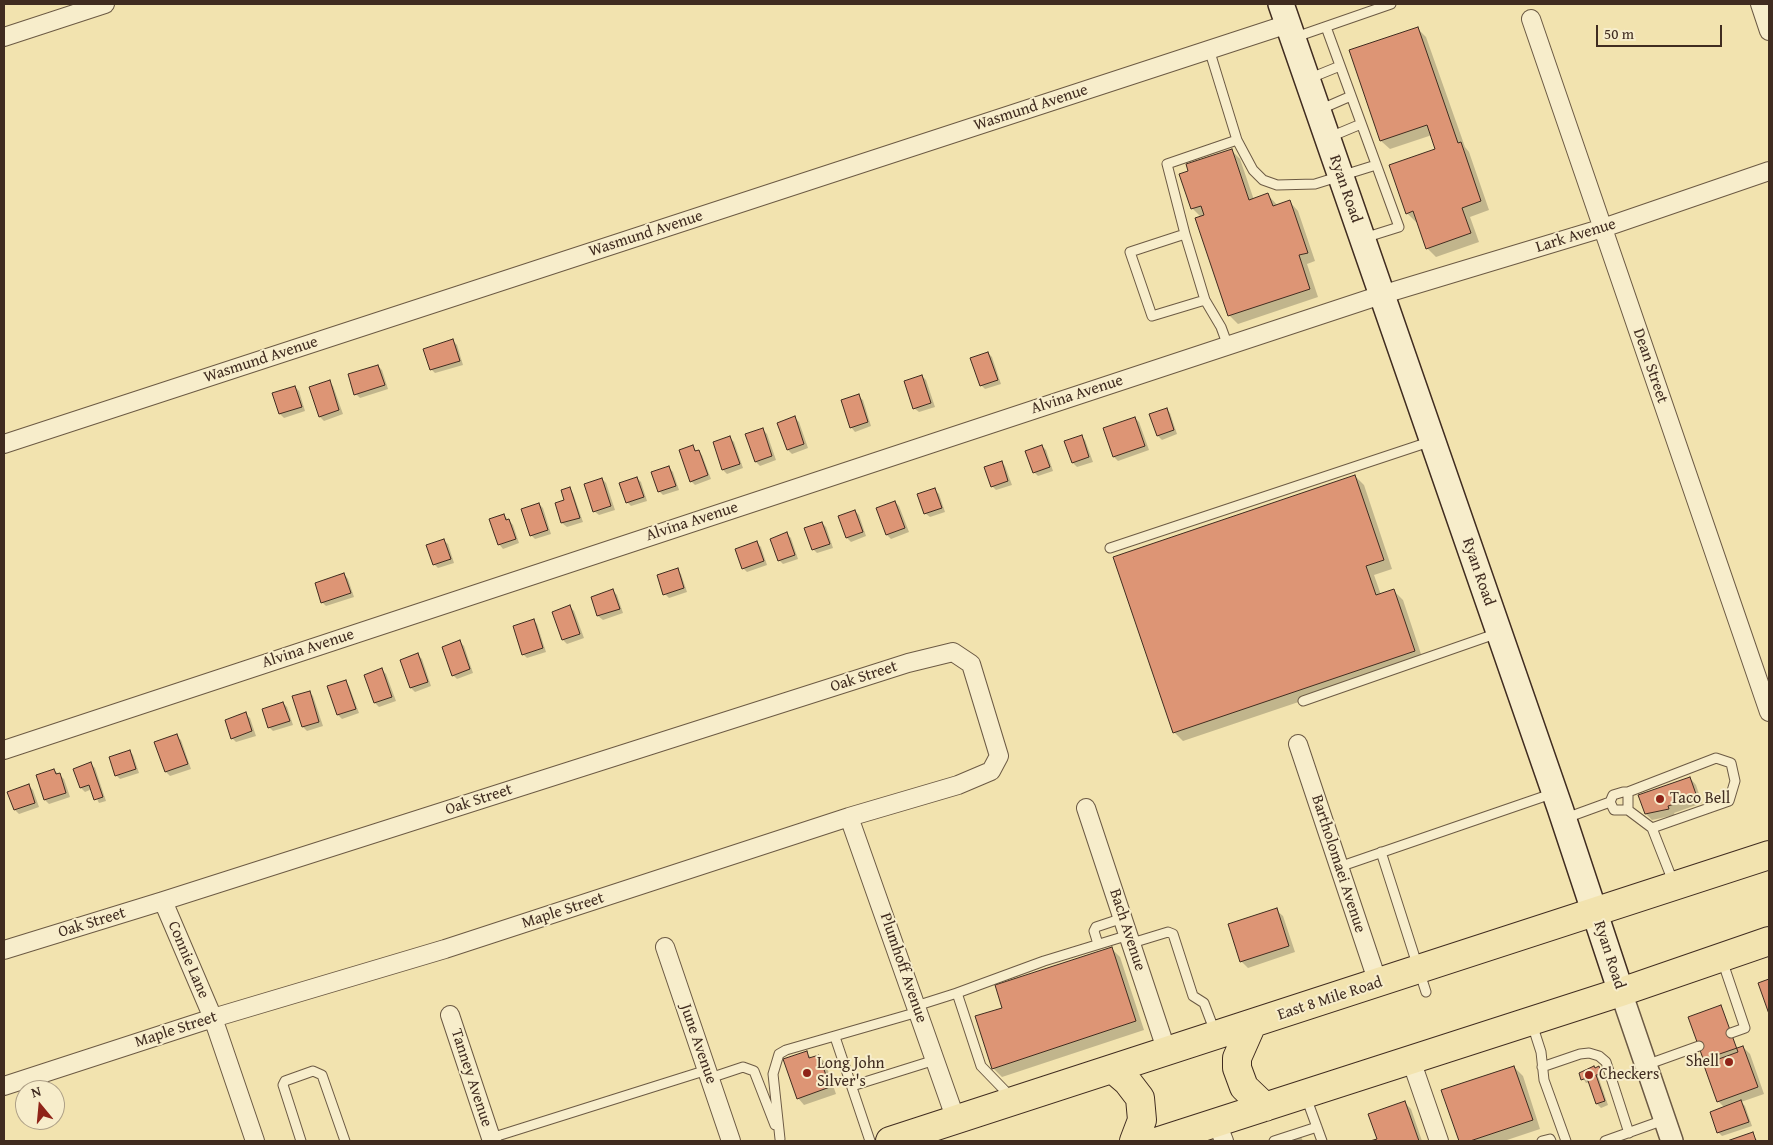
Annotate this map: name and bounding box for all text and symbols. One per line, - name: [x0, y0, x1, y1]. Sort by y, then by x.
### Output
- scale bar: [1598, 15, 1724, 47]
- text: 50 m: [1604, 23, 1634, 44]
- street label: Wasmund Avenue: [972, 81, 1090, 135]
- street label: Ryan Road: [1324, 153, 1366, 225]
- street label: Wasmund Avenue: [587, 207, 705, 261]
- street label: Lark Avenue: [1534, 215, 1618, 257]
- street label: Dean Street: [1628, 326, 1672, 406]
- street label: Wasmund Avenue: [202, 333, 320, 387]
- street label: Alvina Avenue: [1028, 371, 1126, 419]
- street label: Alvina Avenue: [643, 498, 741, 546]
- street label: Ryan Road: [1457, 536, 1499, 608]
- street label: Alvina Avenue: [259, 625, 357, 673]
- street label: Oak Street: [828, 657, 900, 697]
- street label: Oak Street: [443, 780, 515, 820]
- place label: Taco Bell: [1670, 789, 1730, 809]
- street label: Bartholomaei Avenue: [1307, 793, 1369, 935]
- marker: Taco Bell: [1654, 793, 1666, 805]
- street label: Bach Avenue: [1105, 887, 1149, 973]
- street label: Maple Street: [519, 889, 607, 933]
- street label: Oak Street: [56, 904, 128, 942]
- street label: Plumhoff Avenue: [875, 911, 931, 1025]
- street label: Connie Lane: [163, 918, 213, 1002]
- street label: Ryan Road: [1589, 919, 1629, 991]
- street label: East 8 Mile Road: [1275, 973, 1385, 1025]
- street label: June Avenue: [675, 1002, 721, 1086]
- street label: Maple Street: [132, 1008, 220, 1052]
- street label: Tanney Avenue: [446, 1027, 496, 1129]
- place label: Shell: [1686, 1052, 1719, 1072]
- place label: Long John Silver's: [817, 1054, 885, 1092]
- marker: Shell: [1723, 1056, 1735, 1068]
- place label: Checkers: [1599, 1065, 1659, 1085]
- marker: Long John Silver's: [801, 1067, 813, 1079]
- marker: Checkers: [1583, 1069, 1595, 1081]
- north arrow: [15, 1080, 65, 1130]
- text: N: [29, 1081, 43, 1103]

